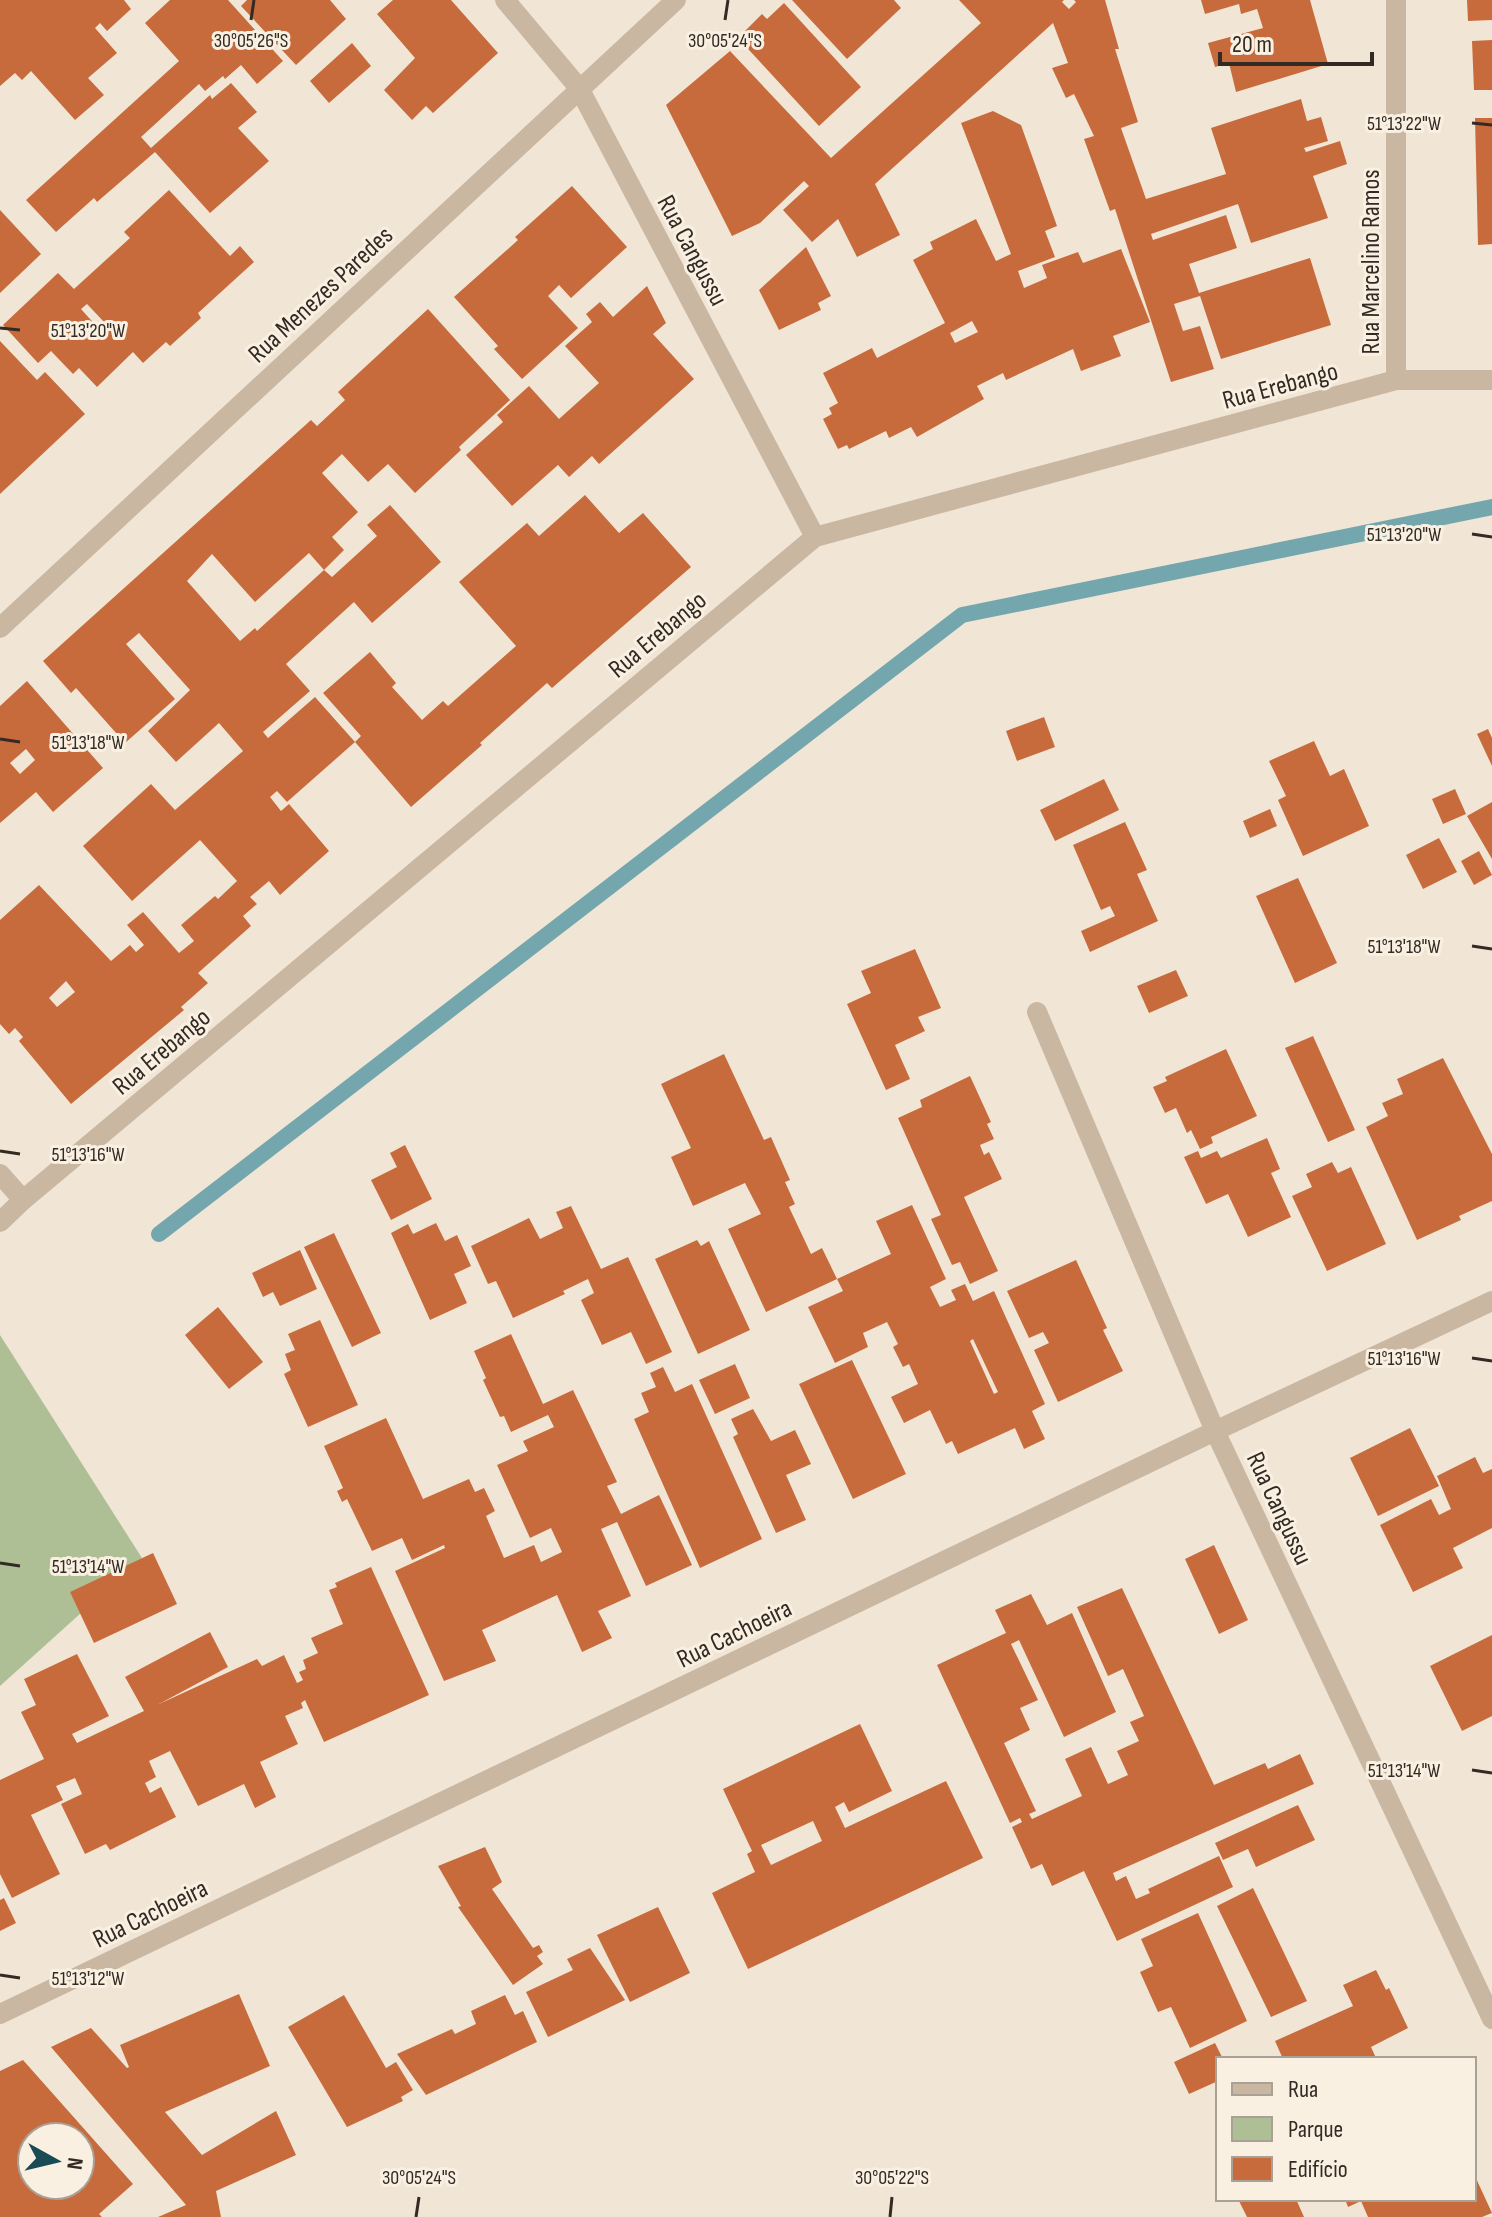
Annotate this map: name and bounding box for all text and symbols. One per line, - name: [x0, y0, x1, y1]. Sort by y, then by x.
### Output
- scale bar: [1220, 16, 1372, 66]
- text: 30°05'26"S: [214, 29, 288, 53]
- text: 30°05'24"S: [688, 29, 762, 53]
- text: 20 m: [1232, 30, 1272, 59]
- text: 51°13'22"W: [1367, 112, 1441, 136]
- street label: Rua Marcelino Ramos: [1356, 169, 1387, 355]
- street label: Rua Cangussu: [650, 190, 734, 311]
- street label: Rua Menezes Paredes: [242, 220, 400, 370]
- text: 51°13'20"W: [51, 319, 125, 343]
- street label: Rua Erebango: [1219, 356, 1341, 417]
- text: 51°13'20"W: [1367, 523, 1441, 547]
- street label: Rua Erebango: [603, 585, 713, 685]
- text: 51°13'18"W: [52, 731, 124, 755]
- text: 51°13'18"W: [1368, 935, 1440, 959]
- street label: Rua Erebango: [107, 1002, 217, 1102]
- text: 51°13'16"W: [51, 1143, 125, 1167]
- text: 51°13'16"W: [1367, 1347, 1441, 1371]
- street label: Rua Cangussu: [1239, 1447, 1318, 1570]
- text: 51°13'14"W: [52, 1555, 124, 1579]
- street label: Rua Cachoeira: [672, 1593, 797, 1675]
- text: 51°13'14"W: [1368, 1759, 1440, 1783]
- street label: Rua Cachoeira: [88, 1873, 213, 1955]
- text: 51°13'12"W: [52, 1967, 124, 1991]
- legend: [1216, 2057, 1476, 2201]
- text: Rua: [1288, 2075, 1318, 2104]
- text: Parque: [1288, 2115, 1343, 2144]
- north arrow: [16, 2121, 96, 2201]
- text: Edifício: [1288, 2155, 1348, 2184]
- text: N: [60, 2156, 89, 2171]
- text: 30°05'24"S: [382, 2166, 456, 2190]
- text: 30°05'22"S: [855, 2166, 929, 2190]

